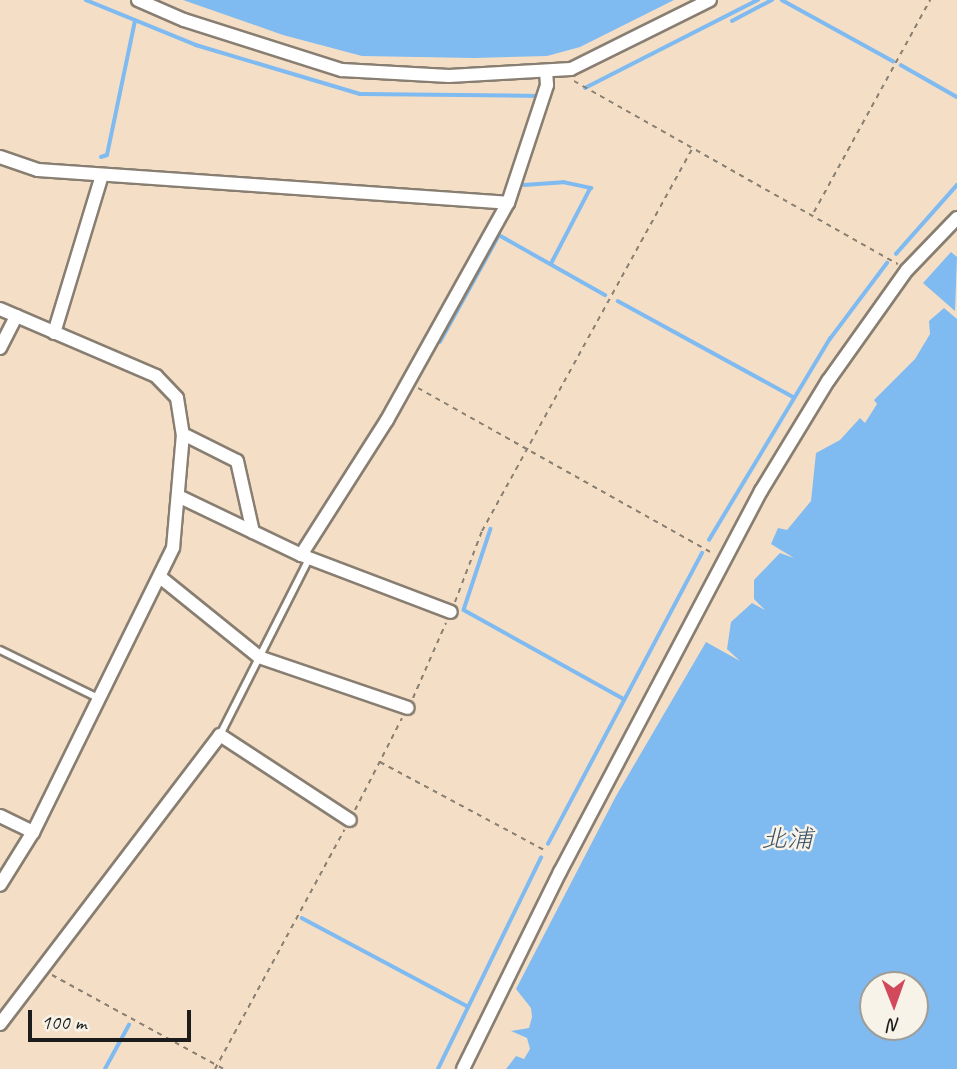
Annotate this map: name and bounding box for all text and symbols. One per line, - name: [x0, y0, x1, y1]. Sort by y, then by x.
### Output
- water label: 北浦: [761, 823, 813, 855]
- north arrow: [859, 971, 929, 1041]
- scale bar: [32, 996, 194, 1040]
- text: 100 m: [41, 1009, 86, 1035]
- text: N: [888, 1013, 900, 1037]

